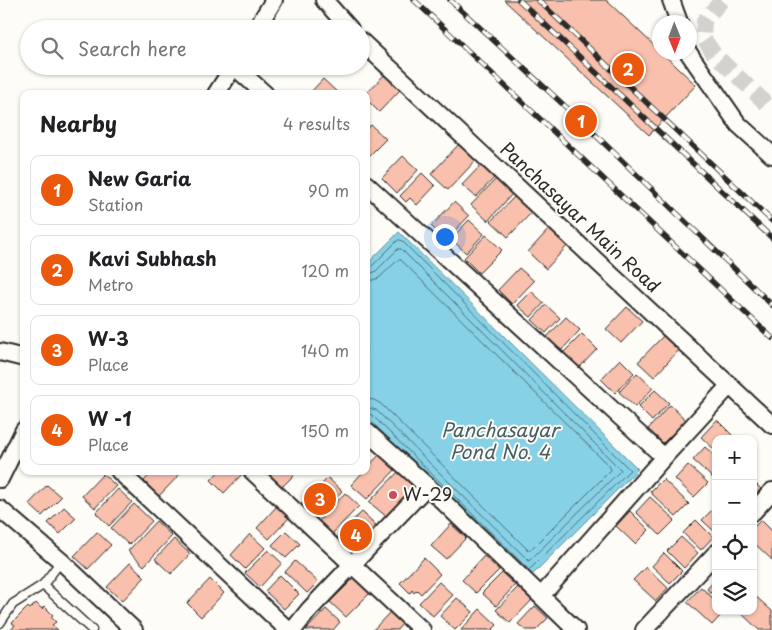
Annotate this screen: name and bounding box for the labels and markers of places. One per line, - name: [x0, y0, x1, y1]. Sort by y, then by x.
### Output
- pin: 2: [612, 50, 644, 88]
- pin: 1: [565, 102, 597, 140]
- pin: 3: [304, 480, 336, 518]
- place label: W-29: [403, 480, 452, 507]
- marker: W-29: [387, 489, 399, 501]
- pin: 4: [340, 516, 372, 554]

